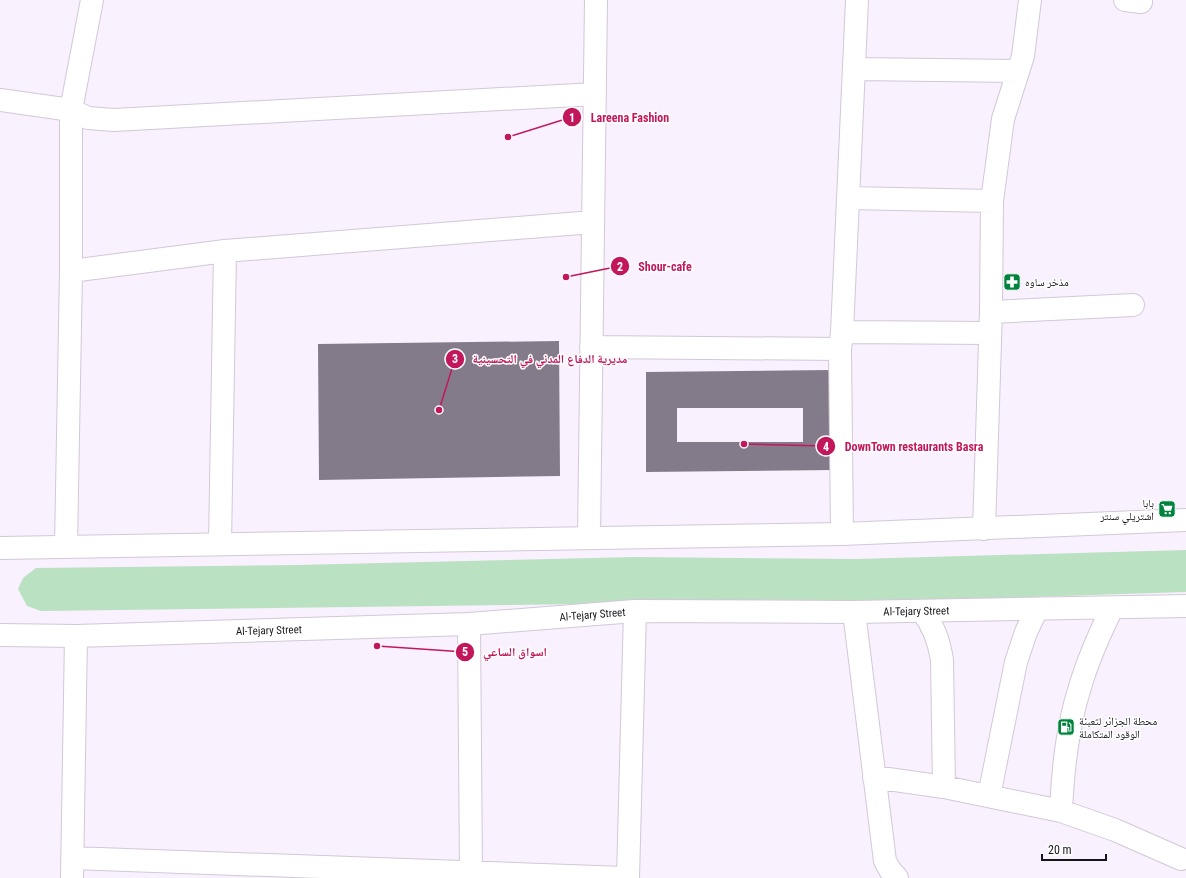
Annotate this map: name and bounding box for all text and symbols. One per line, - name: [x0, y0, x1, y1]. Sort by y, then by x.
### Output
- callout: Lareena Fashion: [562, 105, 677, 129]
- text: 1: [569, 111, 575, 125]
- text: Lareena Fashion: [591, 111, 669, 125]
- callout: Shour-cafe: [610, 254, 699, 278]
- text: 2: [617, 260, 623, 274]
- text: Shour-cafe: [638, 260, 692, 274]
- pharmacy icon: مذخر ساوه: [1002, 272, 1022, 292]
- place label: مذخر ساوه: [1025, 276, 1069, 289]
- callout: مديرية الدفاع المدني في التحسينية: [445, 347, 636, 371]
- text: 3: [452, 352, 458, 366]
- text: مديرية الدفاع المدني في التحسينية: [473, 352, 628, 369]
- callout: DownTown restaurants Basra: [816, 434, 991, 458]
- text: 4: [823, 440, 829, 454]
- text: DownTown restaurants Basra: [845, 440, 984, 454]
- place label: بابا اشتريلي سنتر: [1099, 497, 1154, 524]
- supermarket icon: بابا اشتريلي سنتر: [1157, 499, 1177, 519]
- street label: Al-Tejary Street: [883, 604, 949, 618]
- street label: Al-Tejary Street: [559, 605, 626, 623]
- street label: Al-Tejary Street: [236, 623, 302, 638]
- callout: اسواق الساعي: [455, 640, 555, 664]
- text: 5: [462, 645, 468, 659]
- text: اسواق الساعي: [483, 645, 547, 662]
- place label: محطة الجزائر لتعبئة الوقود المتكاملة: [1079, 715, 1157, 741]
- fuel station icon: محطة الجزائر لتعبئة الوقود المتكاملة: [1056, 717, 1076, 737]
- scale bar: [1042, 836, 1106, 862]
- text: 20 m: [1048, 843, 1072, 857]

